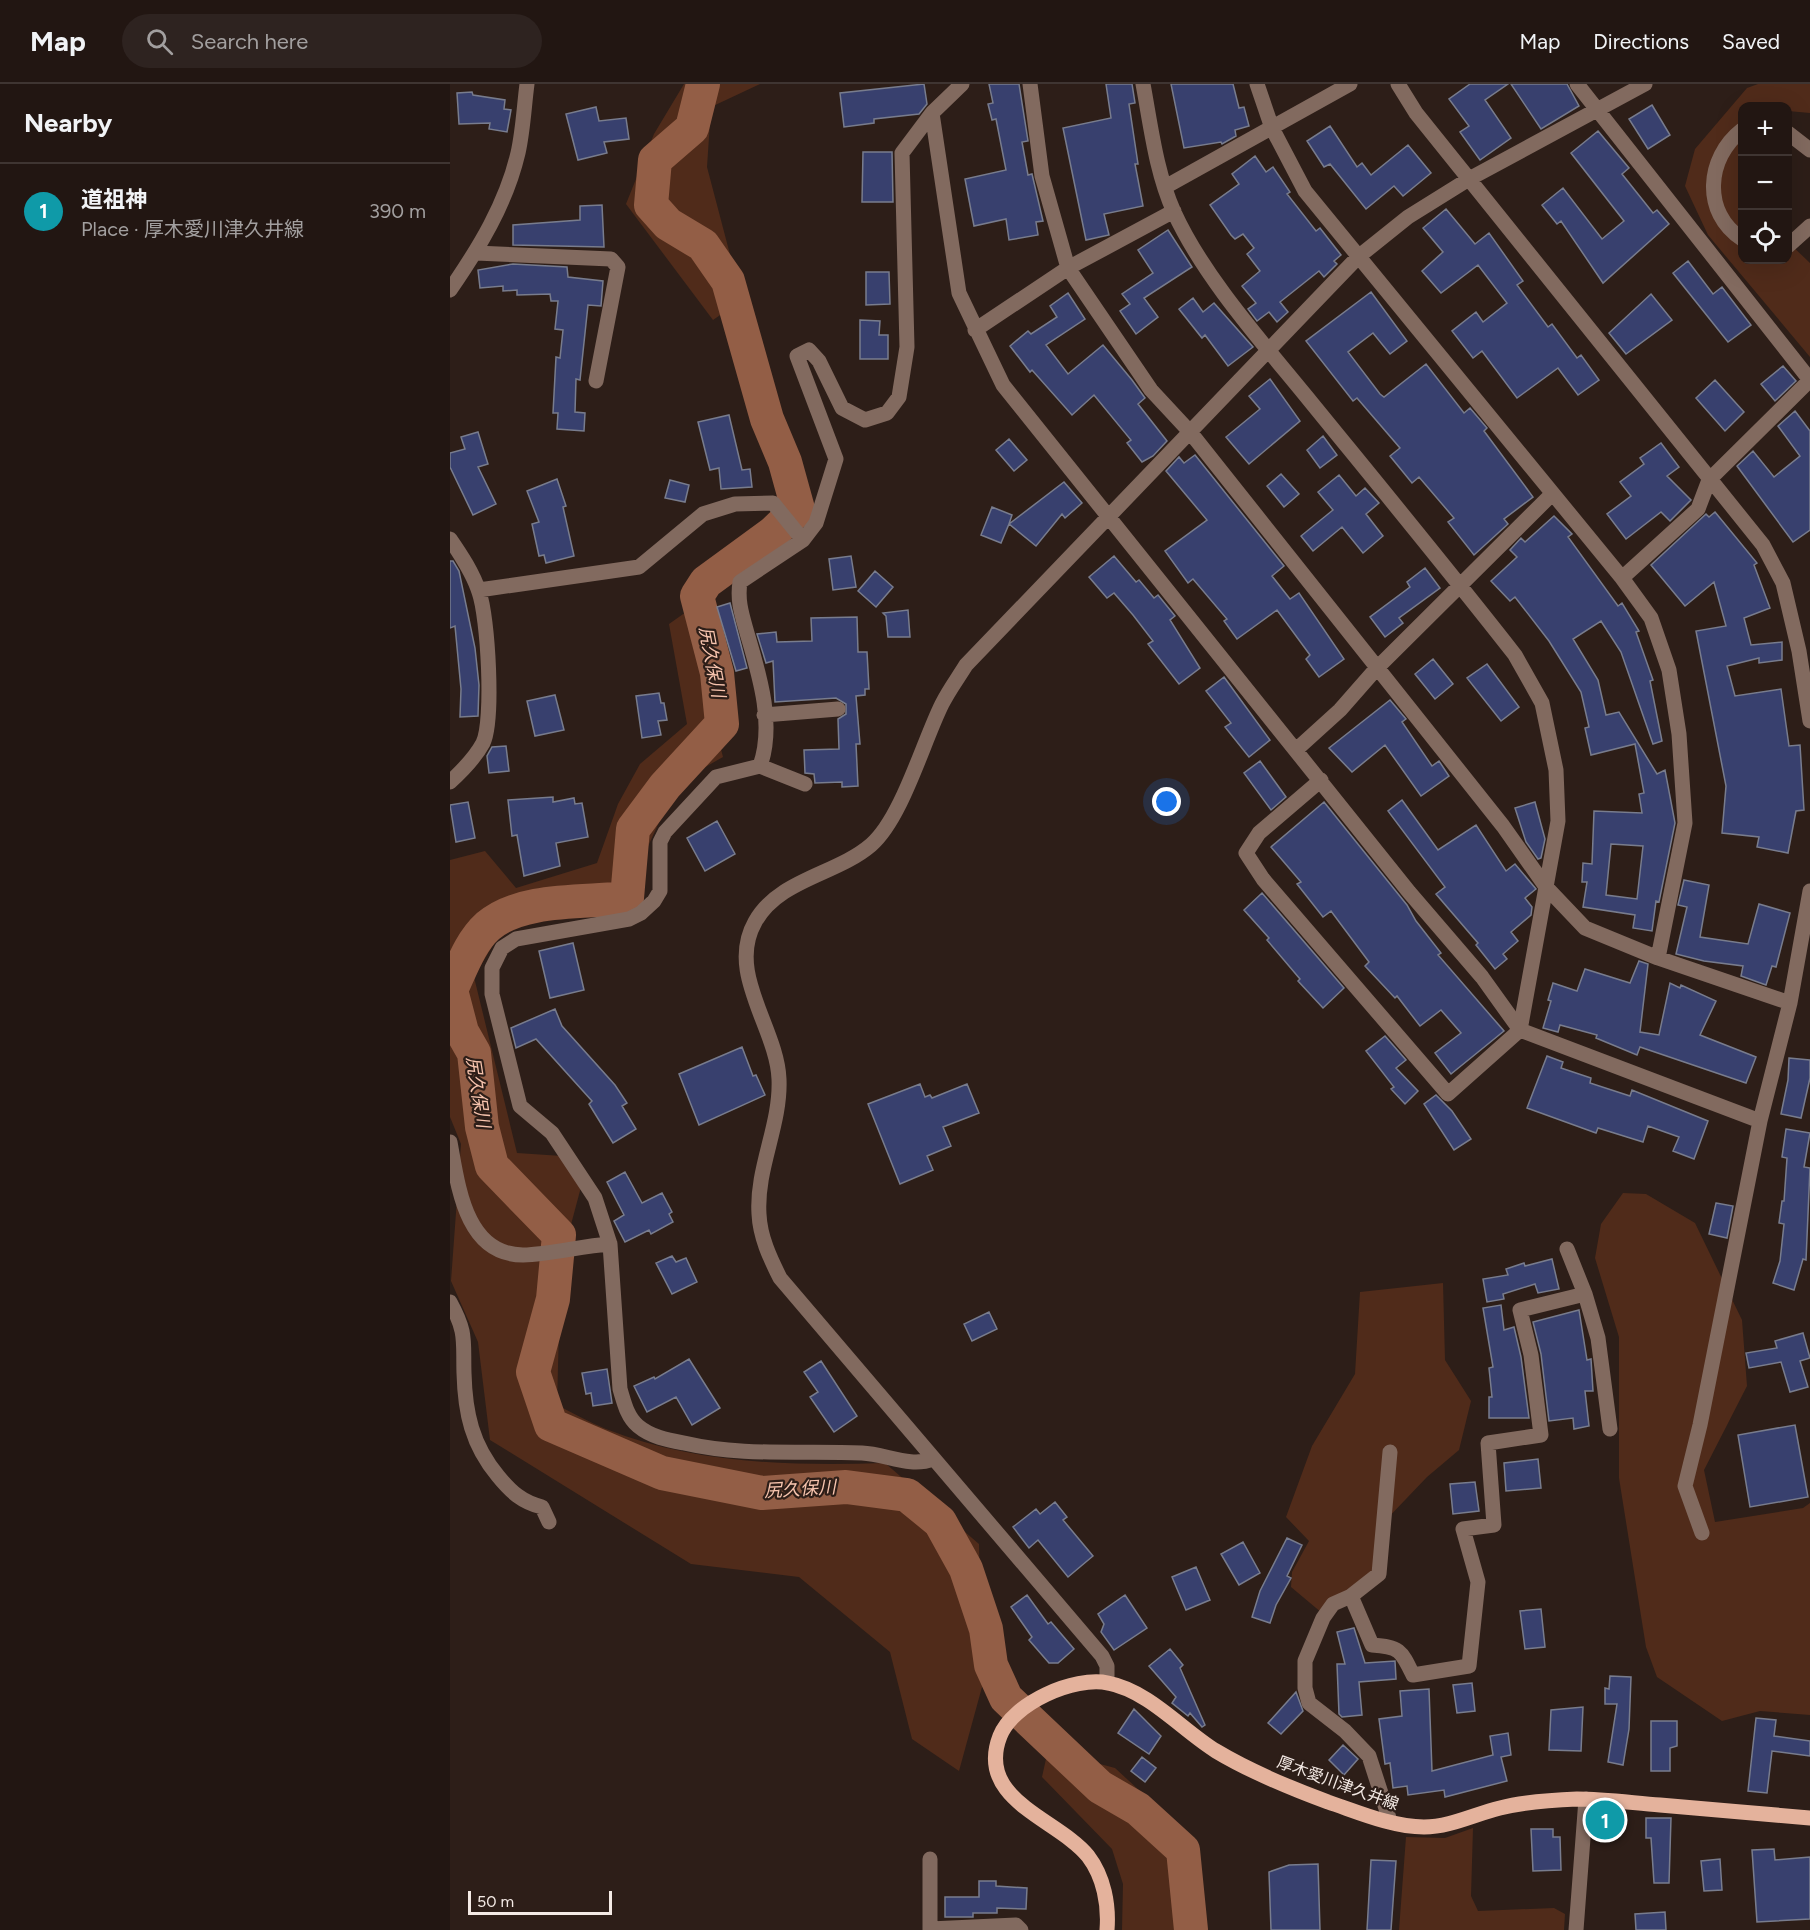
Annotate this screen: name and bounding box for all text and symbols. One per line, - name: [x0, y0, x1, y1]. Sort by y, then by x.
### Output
- search box: [122, 14, 542, 68]
- text: Map: [30, 24, 86, 58]
- icon: search: [143, 25, 176, 58]
- text: Search here: [191, 28, 308, 55]
- text: Map: [1519, 29, 1560, 54]
- text: Directions: [1593, 29, 1689, 54]
- text: Saved: [1722, 29, 1780, 54]
- map controls: [1738, 102, 1792, 264]
- button: +: [1738, 102, 1792, 156]
- text: Nearby: [24, 107, 112, 139]
- button: −: [1738, 156, 1792, 210]
- text: 道祖神: [81, 186, 147, 213]
- text: 1: [39, 199, 48, 223]
- text: 390 m: [369, 199, 426, 223]
- button: locate: [1738, 210, 1792, 264]
- text: Place · 厚木愛川津久井線: [81, 217, 304, 241]
- water label: 尻久保川: [694, 625, 730, 701]
- your location: [1152, 787, 1181, 816]
- water label: 尻久保川: [462, 1055, 495, 1131]
- water label: 尻久保川: [763, 1476, 839, 1502]
- street label: 厚木愛川津久井線: [1275, 1752, 1401, 1814]
- pin: 1: [1586, 1798, 1624, 1842]
- scale bar: [468, 1888, 612, 1916]
- text: 50 m: [477, 1892, 514, 1911]

